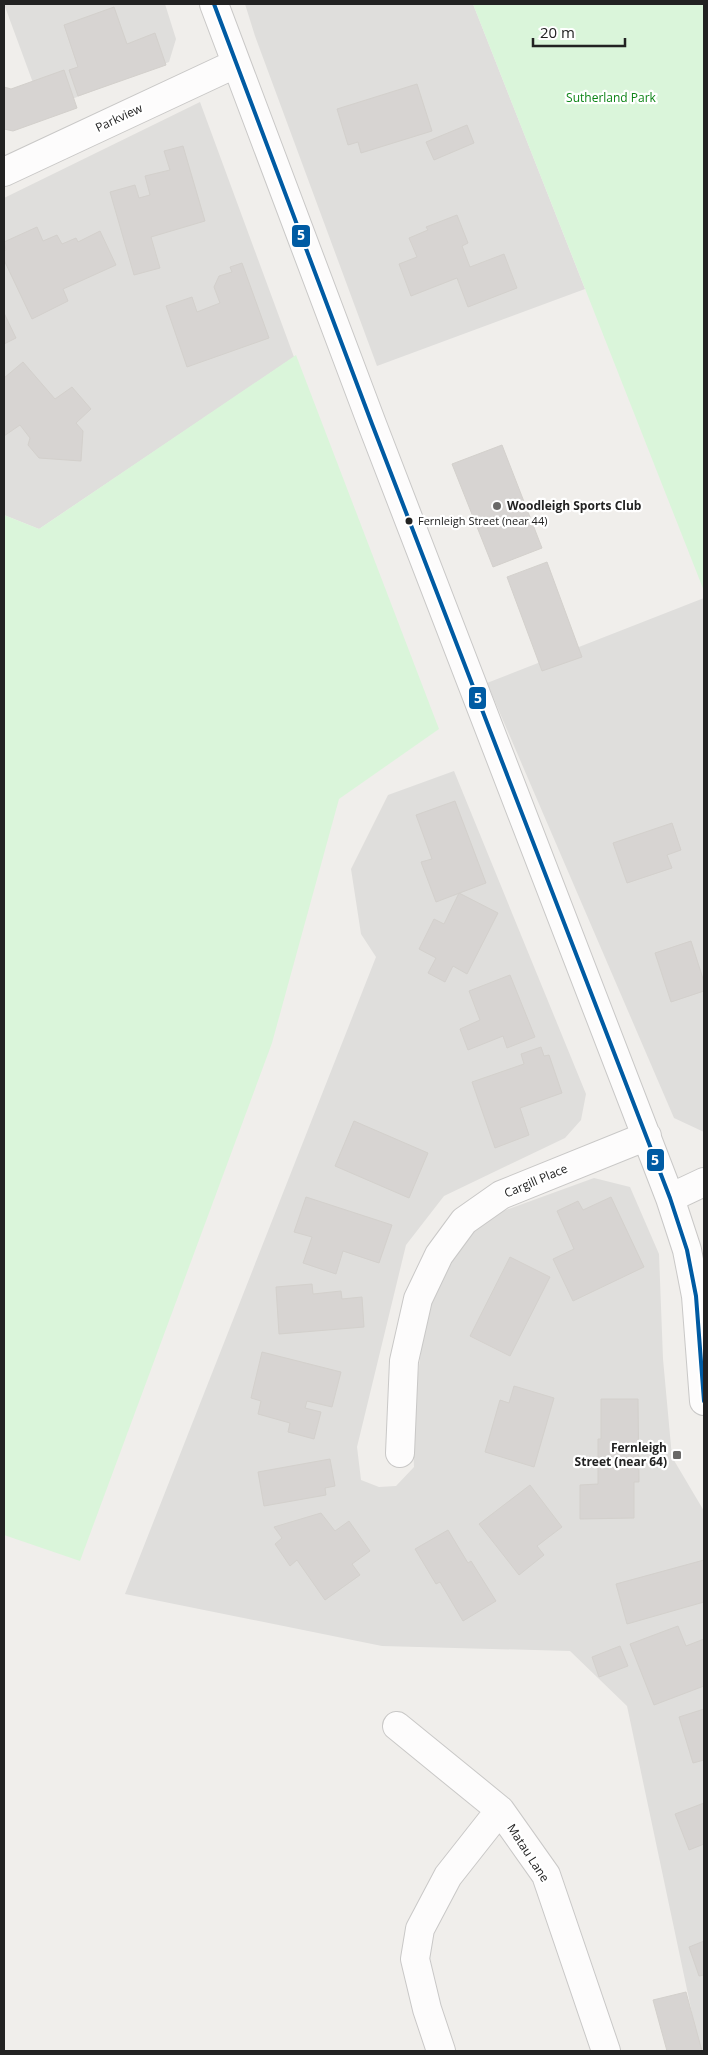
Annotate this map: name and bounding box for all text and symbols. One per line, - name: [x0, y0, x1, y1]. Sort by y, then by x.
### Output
- scale bar: [533, 15, 626, 47]
- text: 20 m: [540, 22, 575, 42]
- park label: Sutherland Park: [566, 89, 657, 106]
- street label: Parkview: [92, 99, 146, 136]
- line badge: 5: [291, 224, 311, 248]
- text: 5: [297, 225, 305, 244]
- place label: Woodleigh Sports Club: [507, 497, 642, 514]
- marker: Woodleigh Sports Club: [491, 500, 503, 512]
- place label: Fernleigh Street (near 44): [418, 513, 547, 528]
- marker: Fernleigh Street (near 44): [404, 516, 414, 526]
- line badge: 5: [468, 686, 487, 710]
- text: 5: [474, 688, 482, 707]
- line badge: 5: [646, 1148, 665, 1172]
- text: 5: [651, 1150, 659, 1169]
- street label: Cargill Place: [502, 1159, 570, 1202]
- place label: Fernleigh Street (near 64): [575, 1439, 667, 1470]
- marker: Fernleigh Street (near 64): [671, 1449, 683, 1461]
- street label: Matau Lane: [503, 1820, 554, 1885]

